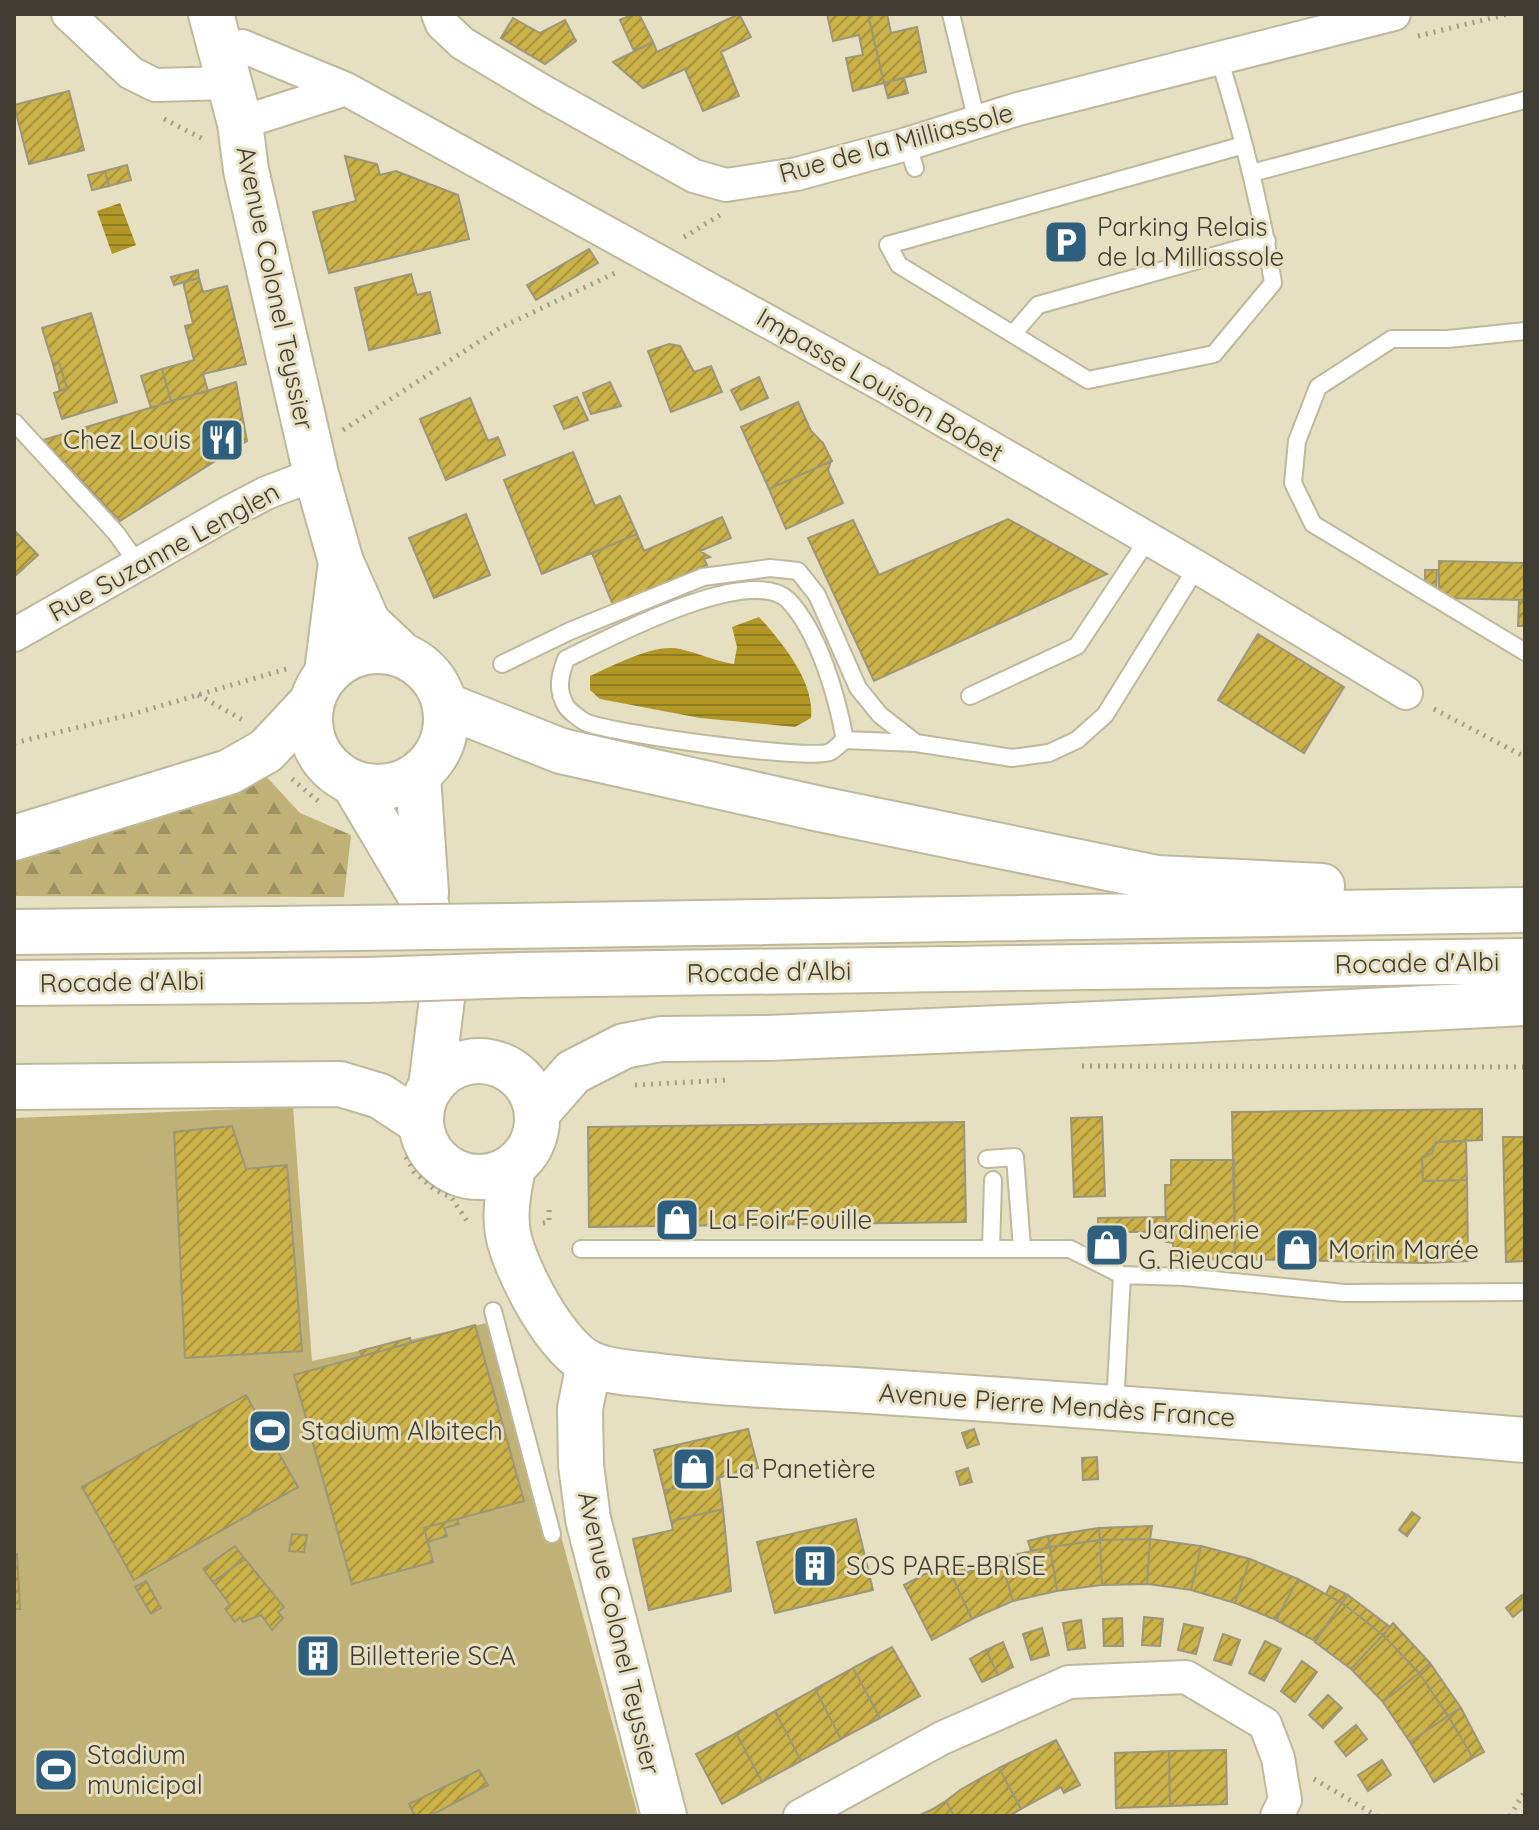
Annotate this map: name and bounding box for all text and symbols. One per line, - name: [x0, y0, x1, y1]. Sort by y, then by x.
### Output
- street label: Rue de la Milliassole: [775, 95, 1017, 190]
- street label: Avenue Colonel Teyssier: [229, 143, 322, 433]
- place label: Parking Relais de la Milliassole: [1097, 210, 1284, 273]
- parking icon: Parking Relais de la Milliassole: [1042, 218, 1090, 266]
- street label: Impasse Louison Bobet: [751, 300, 1010, 469]
- restaurant icon: Chez Louis: [198, 416, 246, 464]
- place label: Chez Louis: [63, 423, 191, 456]
- street label: Rue Suzanne Lenglen: [43, 474, 285, 629]
- street label: Rocade d'Albi: [1334, 945, 1500, 980]
- street label: Rocade d'Albi: [686, 954, 852, 989]
- street label: Rocade d'Albi: [39, 964, 205, 999]
- shop icon: La Foir'Fouille: [653, 1196, 701, 1244]
- place label: La Foir'Fouille: [708, 1203, 872, 1236]
- place label: Jardinerie G. Rieucau: [1138, 1213, 1264, 1276]
- shop icon: Jardinerie G. Rieucau: [1083, 1221, 1131, 1269]
- shop icon: Morin Marée: [1273, 1226, 1321, 1274]
- place label: Morin Marée: [1328, 1233, 1479, 1266]
- street label: Avenue Pierre Mendès France: [878, 1376, 1236, 1433]
- sports icon: Stadium Albitech: [246, 1407, 294, 1455]
- place label: Stadium Albitech: [301, 1414, 503, 1447]
- shop icon: La Panetière: [670, 1445, 718, 1493]
- place label: La Panetière: [725, 1452, 876, 1485]
- street label: Avenue Colonel Teyssier: [571, 1488, 668, 1778]
- building icon: SOS PARE-BRISE: [791, 1542, 839, 1590]
- place label: SOS PARE-BRISE: [846, 1549, 1046, 1582]
- building icon: Billetterie SCA: [294, 1632, 342, 1680]
- place label: Billetterie SCA: [349, 1639, 516, 1672]
- place label: Stadium municipal: [87, 1738, 203, 1801]
- sports icon: Stadium municipal: [32, 1746, 80, 1794]

